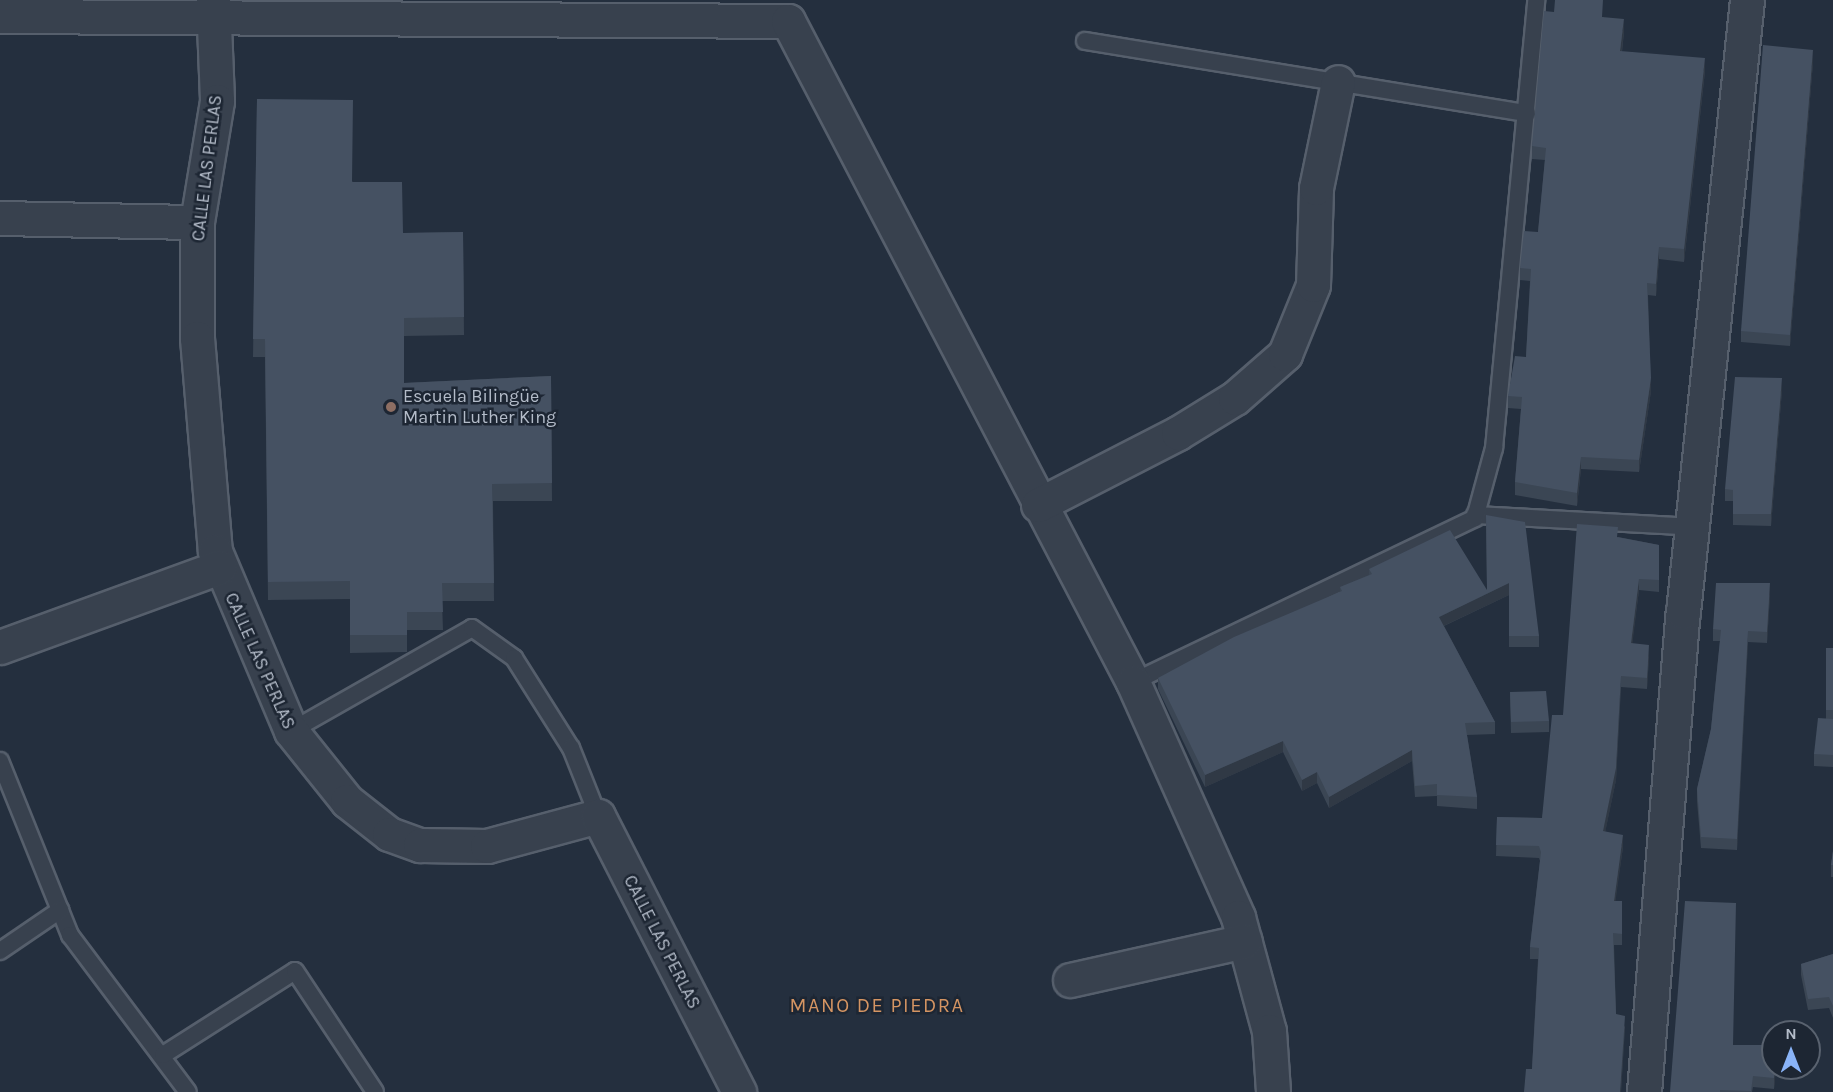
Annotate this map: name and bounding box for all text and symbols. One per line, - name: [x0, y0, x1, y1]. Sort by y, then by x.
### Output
- street label: CALLE LAS PERLAS: [187, 94, 227, 242]
- place label: Escuela Bilingüe Martin Luther King: [403, 386, 556, 428]
- marker: Escuela Bilingüe Martin Luther King: [384, 400, 398, 414]
- street label: CALLE LAS PERLAS: [220, 589, 300, 733]
- street label: CALLE LAS PERLAS: [619, 871, 705, 1013]
- district label: MANO DE PIEDRA: [790, 993, 964, 1017]
- north arrow: [1761, 1020, 1821, 1080]
- text: N: [1785, 1024, 1797, 1043]

